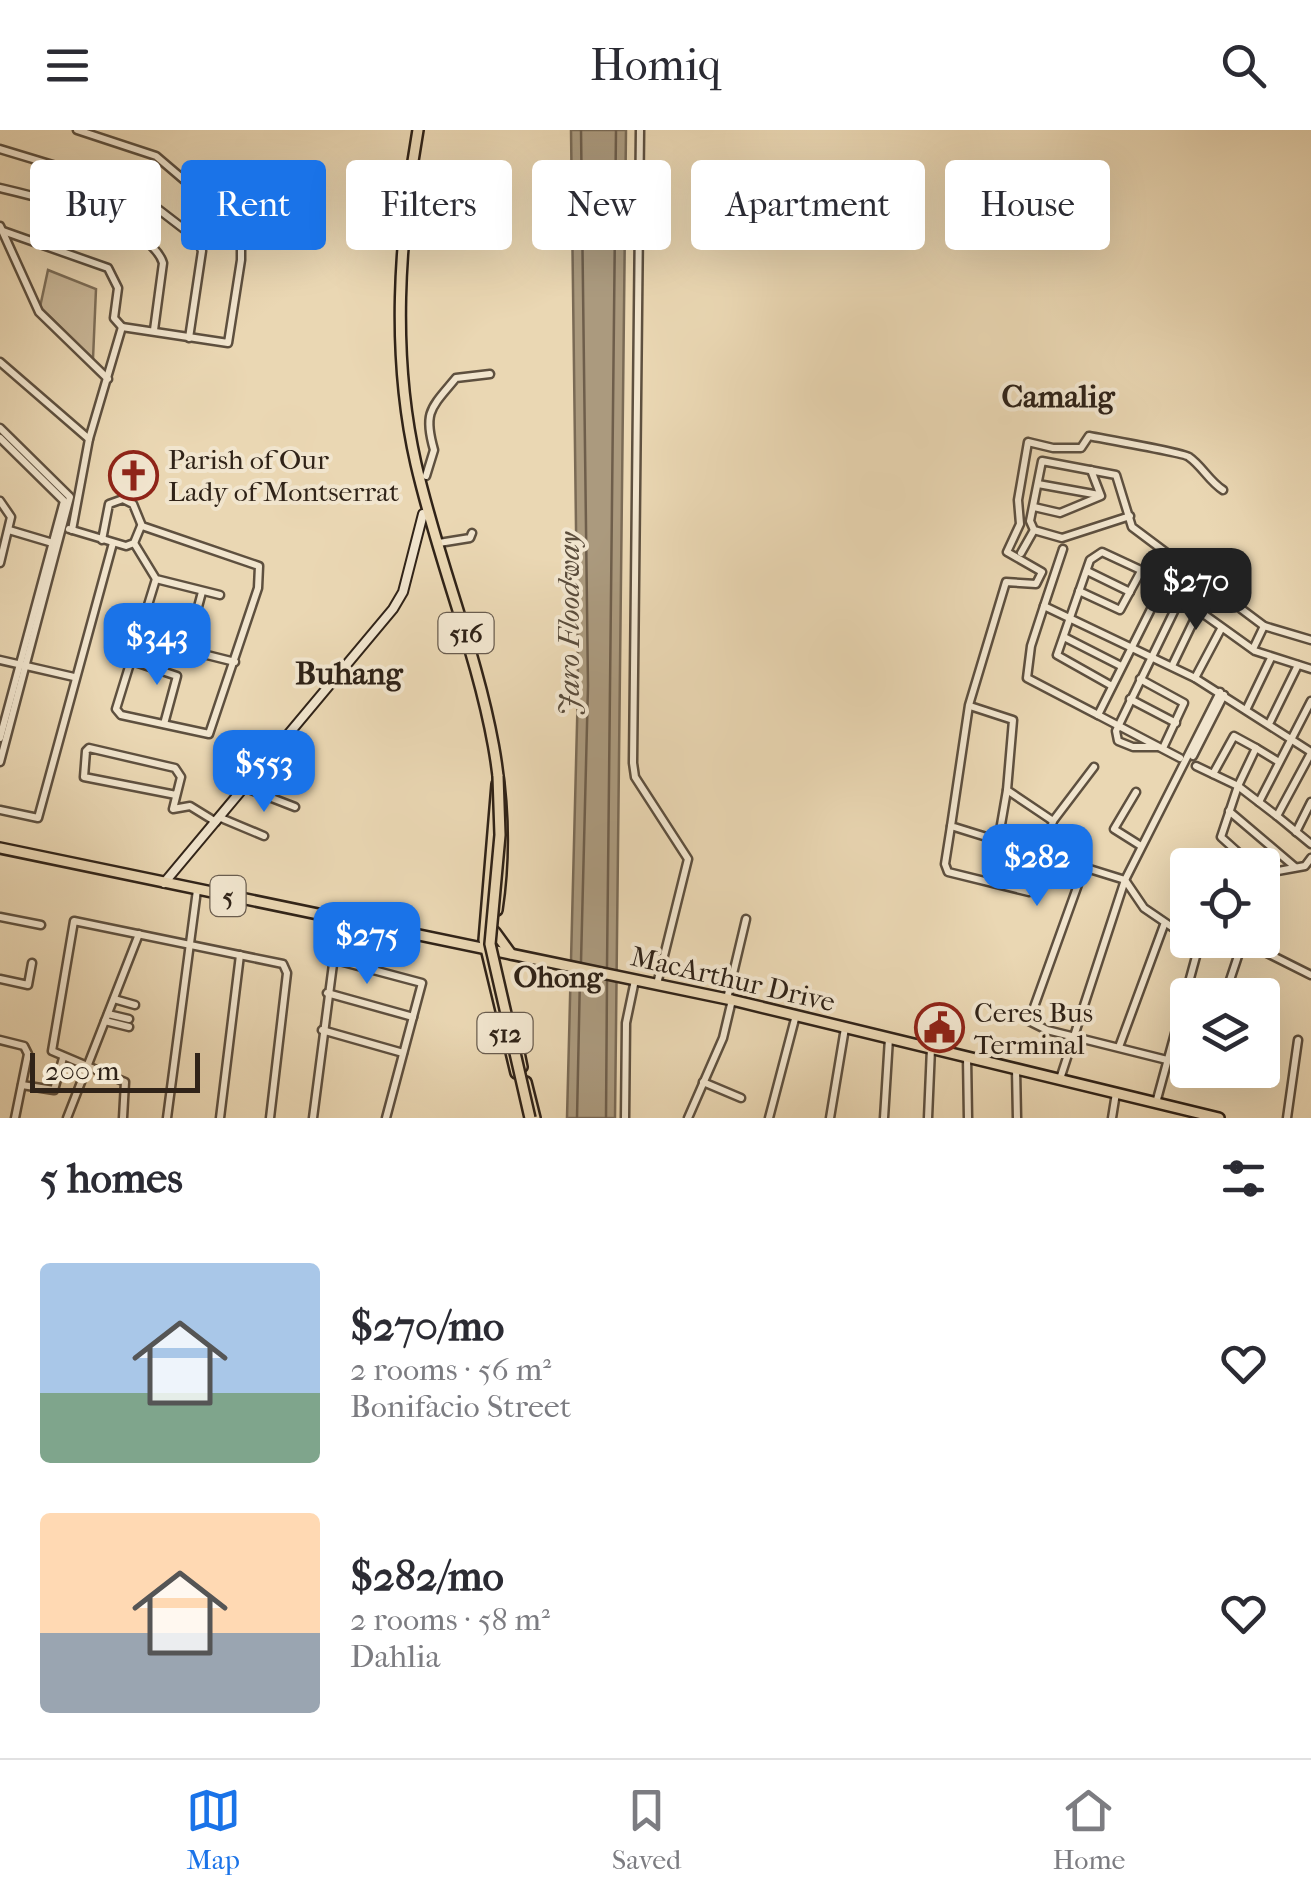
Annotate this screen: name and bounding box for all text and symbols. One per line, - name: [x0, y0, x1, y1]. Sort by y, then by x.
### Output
- icon: menu: [40, 38, 95, 93]
- icon: search: [1216, 38, 1271, 93]
- text: Homiq: [590, 39, 721, 92]
- chip: Buy: [30, 160, 161, 250]
- chip: Rent: [181, 160, 326, 250]
- chip: Filters: [346, 160, 512, 250]
- chip: New: [532, 160, 671, 250]
- chip: Apartment: [691, 160, 925, 250]
- chip: House: [945, 160, 1110, 250]
- district label: Camalig: [1001, 378, 1115, 415]
- place label: Parish of Our Lady of Montserrat: [168, 443, 399, 508]
- church icon: Parish of Our Lady of Montserrat: [107, 449, 159, 501]
- water label: Jaro Floodway: [552, 531, 587, 716]
- pin: $270: [1137, 548, 1255, 633]
- text: $270: [1162, 562, 1230, 599]
- pin: $343: [98, 603, 216, 688]
- road number: 516: [438, 613, 494, 653]
- text: $343: [126, 617, 188, 654]
- district label: Buhang: [295, 655, 404, 692]
- pin: $553: [205, 730, 323, 815]
- text: $553: [235, 744, 293, 781]
- pin: $282: [978, 824, 1096, 909]
- text: $282: [1004, 838, 1070, 875]
- map controls: [1170, 848, 1280, 1088]
- button: locate: [1170, 848, 1280, 958]
- road number: 5: [210, 876, 246, 916]
- pin: $275: [308, 902, 426, 987]
- text: $275: [335, 916, 399, 953]
- street label: MacArthur Drive: [628, 939, 838, 1019]
- district label: Ohong: [514, 960, 603, 995]
- button: layers: [1170, 978, 1280, 1088]
- place label: Ceres Bus Terminal: [974, 996, 1093, 1061]
- public building icon: Ceres Bus Terminal: [913, 1002, 965, 1054]
- road number: 512: [478, 1013, 532, 1053]
- scale bar: [30, 1048, 200, 1093]
- text: 200 m: [45, 1054, 120, 1087]
- icon: filters: [1216, 1151, 1271, 1206]
- text: 5 homes: [40, 1154, 183, 1203]
- text: $270/mo: [350, 1302, 504, 1351]
- icon: home: [120, 1303, 240, 1423]
- icon: heart: [1216, 1336, 1271, 1391]
- text: 2 rooms · 56 m²: [350, 1351, 551, 1388]
- text: Bonifacio Street: [350, 1388, 571, 1425]
- text: $282/mo: [350, 1552, 504, 1601]
- icon: home: [120, 1553, 240, 1673]
- icon: heart: [1216, 1586, 1271, 1641]
- text: 2 rooms · 58 m²: [350, 1601, 550, 1638]
- text: Dahlia: [350, 1638, 440, 1675]
- tab: Map: [186, 1783, 241, 1876]
- tab: Saved: [612, 1783, 681, 1876]
- tab: Home: [1053, 1783, 1125, 1876]

